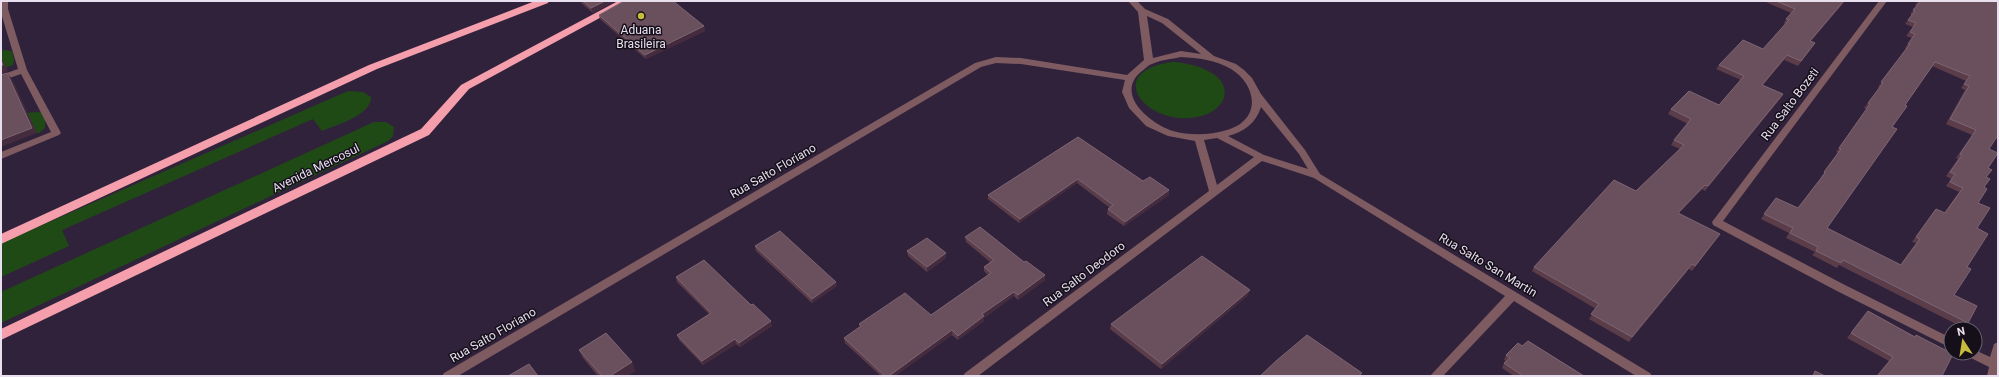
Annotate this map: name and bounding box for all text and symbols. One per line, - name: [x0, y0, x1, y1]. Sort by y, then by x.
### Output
- marker: Aduana Brasileira: [636, 11, 646, 21]
- place label: Aduana Brasileira: [616, 23, 666, 51]
- street label: Rua Salto Bozeti: [1758, 65, 1822, 143]
- street label: Avenida Mercosul: [270, 141, 362, 195]
- street label: Rua Salto Floriano: [727, 141, 819, 201]
- street label: Rua Salto San Martin: [1436, 230, 1540, 300]
- street label: Rua Salto Deodoro: [1040, 238, 1128, 309]
- street label: Rua Salto Floriano: [447, 305, 539, 365]
- north arrow: [1943, 321, 1983, 361]
- text: N: [1956, 324, 1966, 339]

